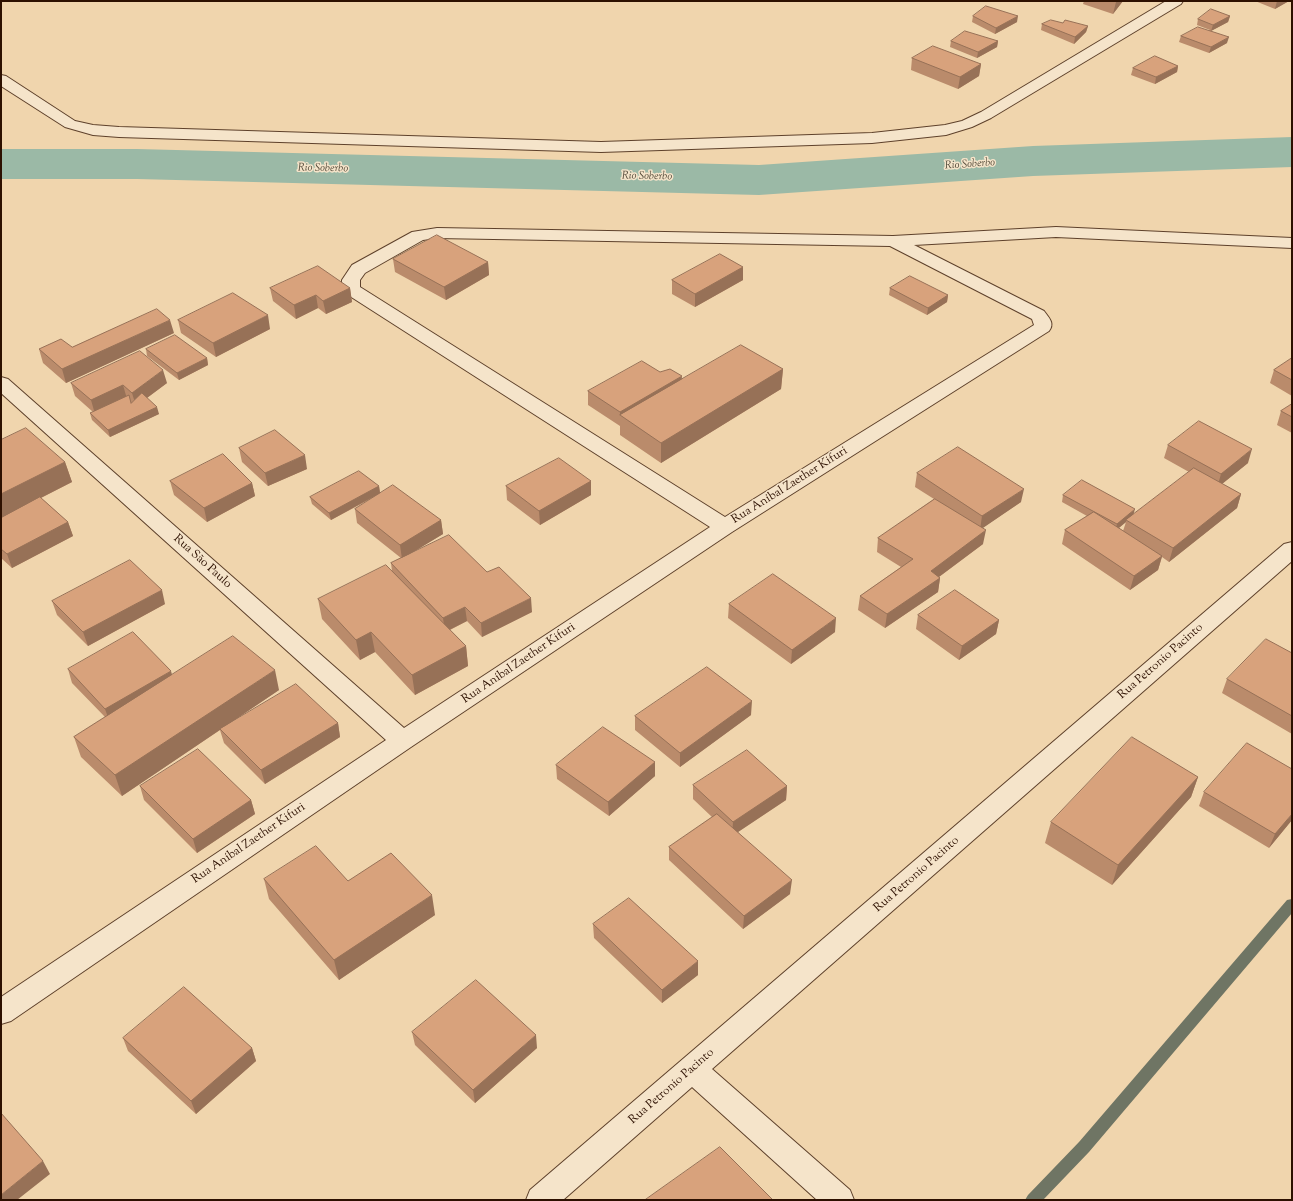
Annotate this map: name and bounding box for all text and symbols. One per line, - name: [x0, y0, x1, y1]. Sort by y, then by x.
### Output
- water label: Rio Soberbo: [944, 157, 996, 173]
- water label: Rio Soberbo: [298, 162, 348, 176]
- water label: Rio Soberbo: [622, 170, 672, 184]
- street label: Rua Aníbal Zaether Kifuri: [729, 444, 851, 528]
- street label: Rua São Paulo: [170, 532, 234, 592]
- street label: Rua Aníbal Zaether Kifuri: [460, 621, 578, 707]
- street label: Rua Petronio Pacinto: [1115, 621, 1207, 703]
- street label: Rua Aníbal Zaether Kifuri: [190, 801, 308, 887]
- street label: Rua Petronio Pacinto: [871, 834, 963, 916]
- street label: Rua Petronio Pacinto: [626, 1046, 718, 1128]

